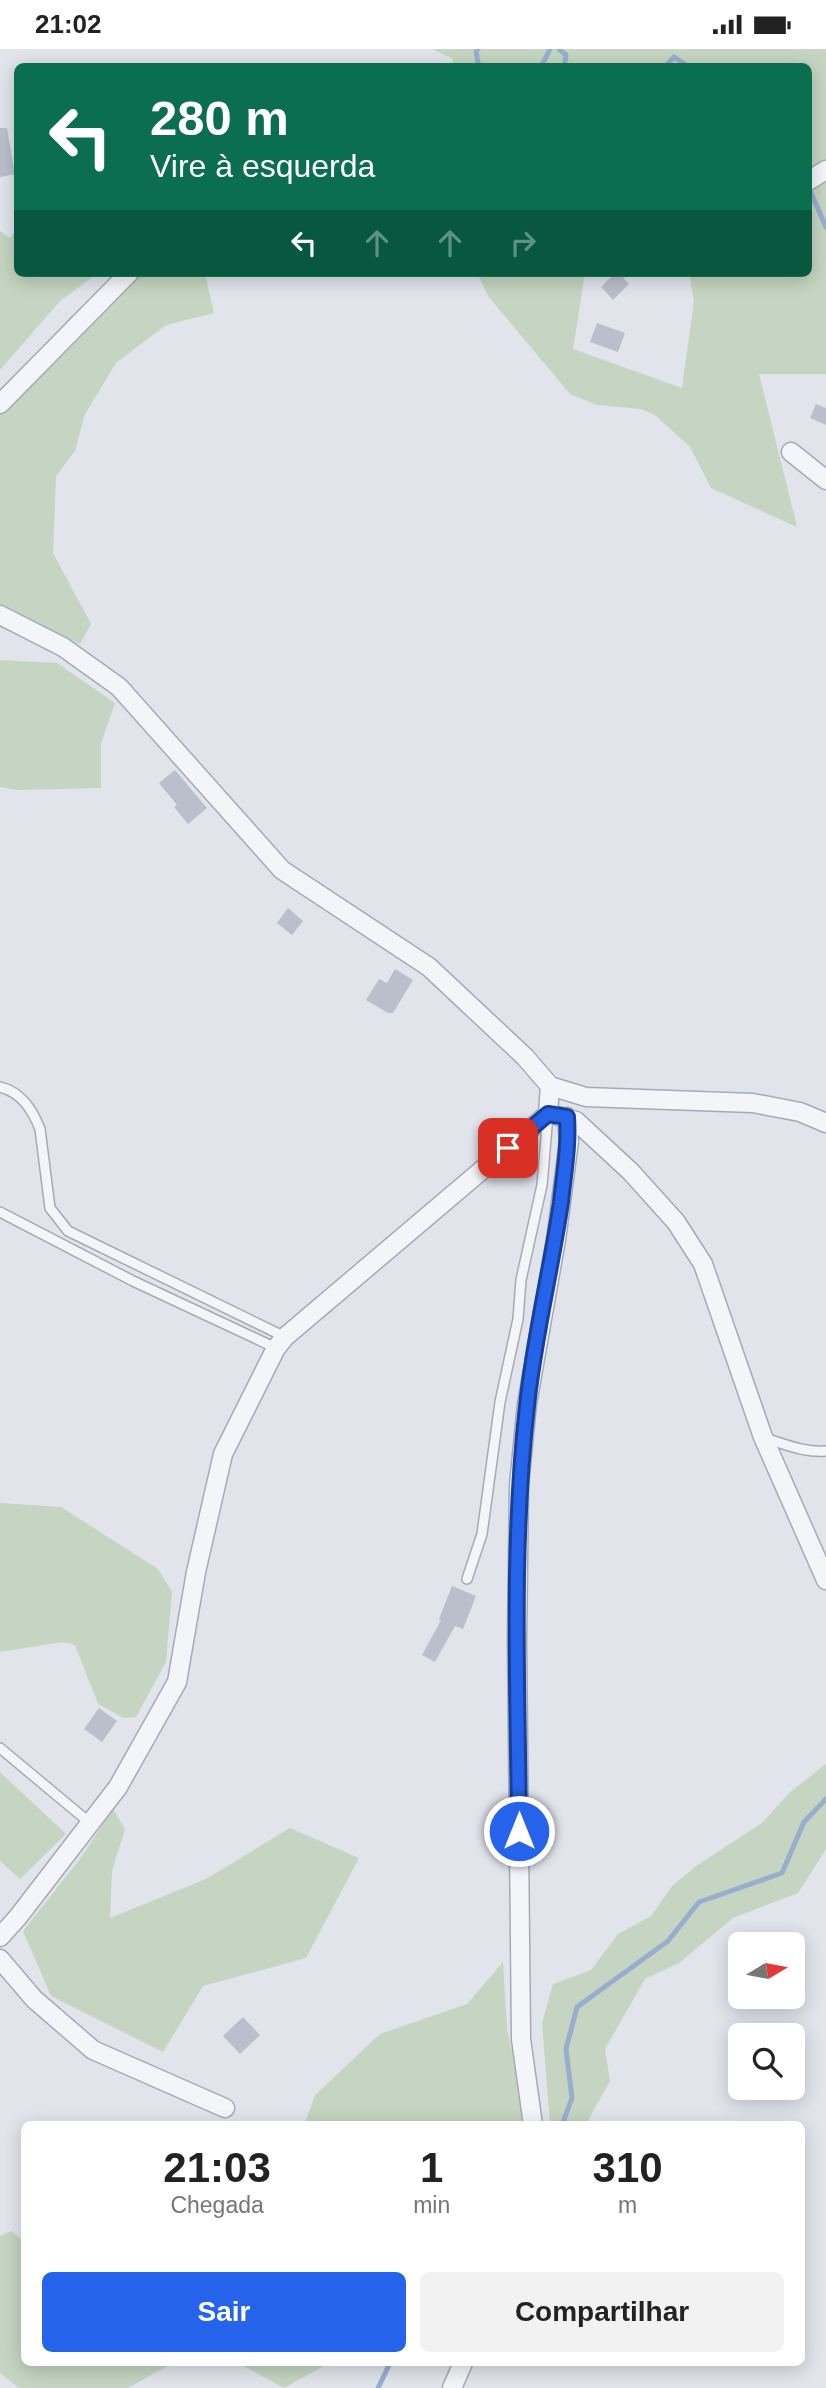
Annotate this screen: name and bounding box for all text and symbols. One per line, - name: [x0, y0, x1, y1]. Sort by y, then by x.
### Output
- text: 21:02: [35, 9, 102, 39]
- icon: left: [35, 91, 126, 182]
- text: 280 m: [150, 91, 289, 145]
- text: Vire à esquerda: [150, 148, 375, 184]
- icon: left: [285, 224, 323, 262]
- icon: ahead: [358, 224, 396, 262]
- icon: ahead: [431, 224, 469, 262]
- icon: right: [504, 224, 542, 262]
- pin: [478, 1118, 538, 1178]
- icon: arrive: [489, 1129, 527, 1167]
- position arrow: [482, 1794, 556, 1868]
- north arrow: [728, 1932, 805, 2009]
- map controls: [728, 1932, 805, 2100]
- button: search: [728, 2023, 805, 2100]
- text: 21:03: [163, 2144, 271, 2191]
- text: 1: [420, 2144, 443, 2191]
- text: 310: [593, 2144, 663, 2191]
- text: Chegada: [170, 2192, 264, 2218]
- text: min: [413, 2192, 450, 2218]
- text: m: [618, 2192, 637, 2218]
- button: Sair: [42, 2272, 406, 2352]
- button: Compartilhar: [420, 2272, 784, 2352]

